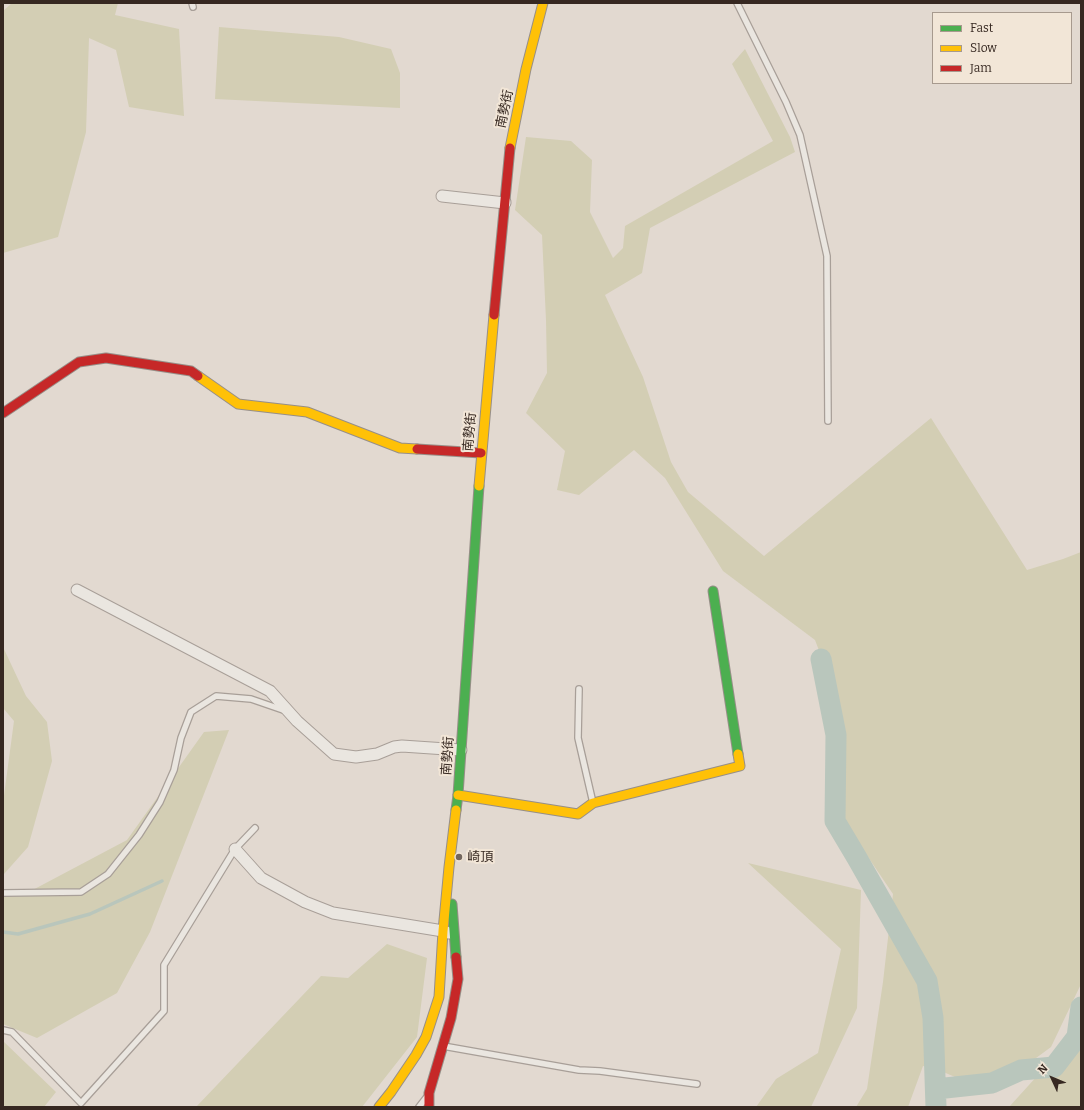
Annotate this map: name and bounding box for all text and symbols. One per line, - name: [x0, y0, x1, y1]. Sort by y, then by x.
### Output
- legend: [932, 12, 1072, 84]
- text: Fast: [970, 21, 993, 35]
- text: Slow: [970, 41, 997, 55]
- text: Jam: [970, 61, 992, 75]
- street label: 南勢街: [493, 88, 517, 130]
- street label: 南勢街: [461, 412, 479, 452]
- street label: 南勢街: [439, 736, 457, 776]
- place label: 崎頂: [467, 849, 493, 865]
- marker: 崎頂: [454, 852, 464, 862]
- north arrow: [1032, 1058, 1072, 1098]
- text: N: [1035, 1062, 1051, 1077]

